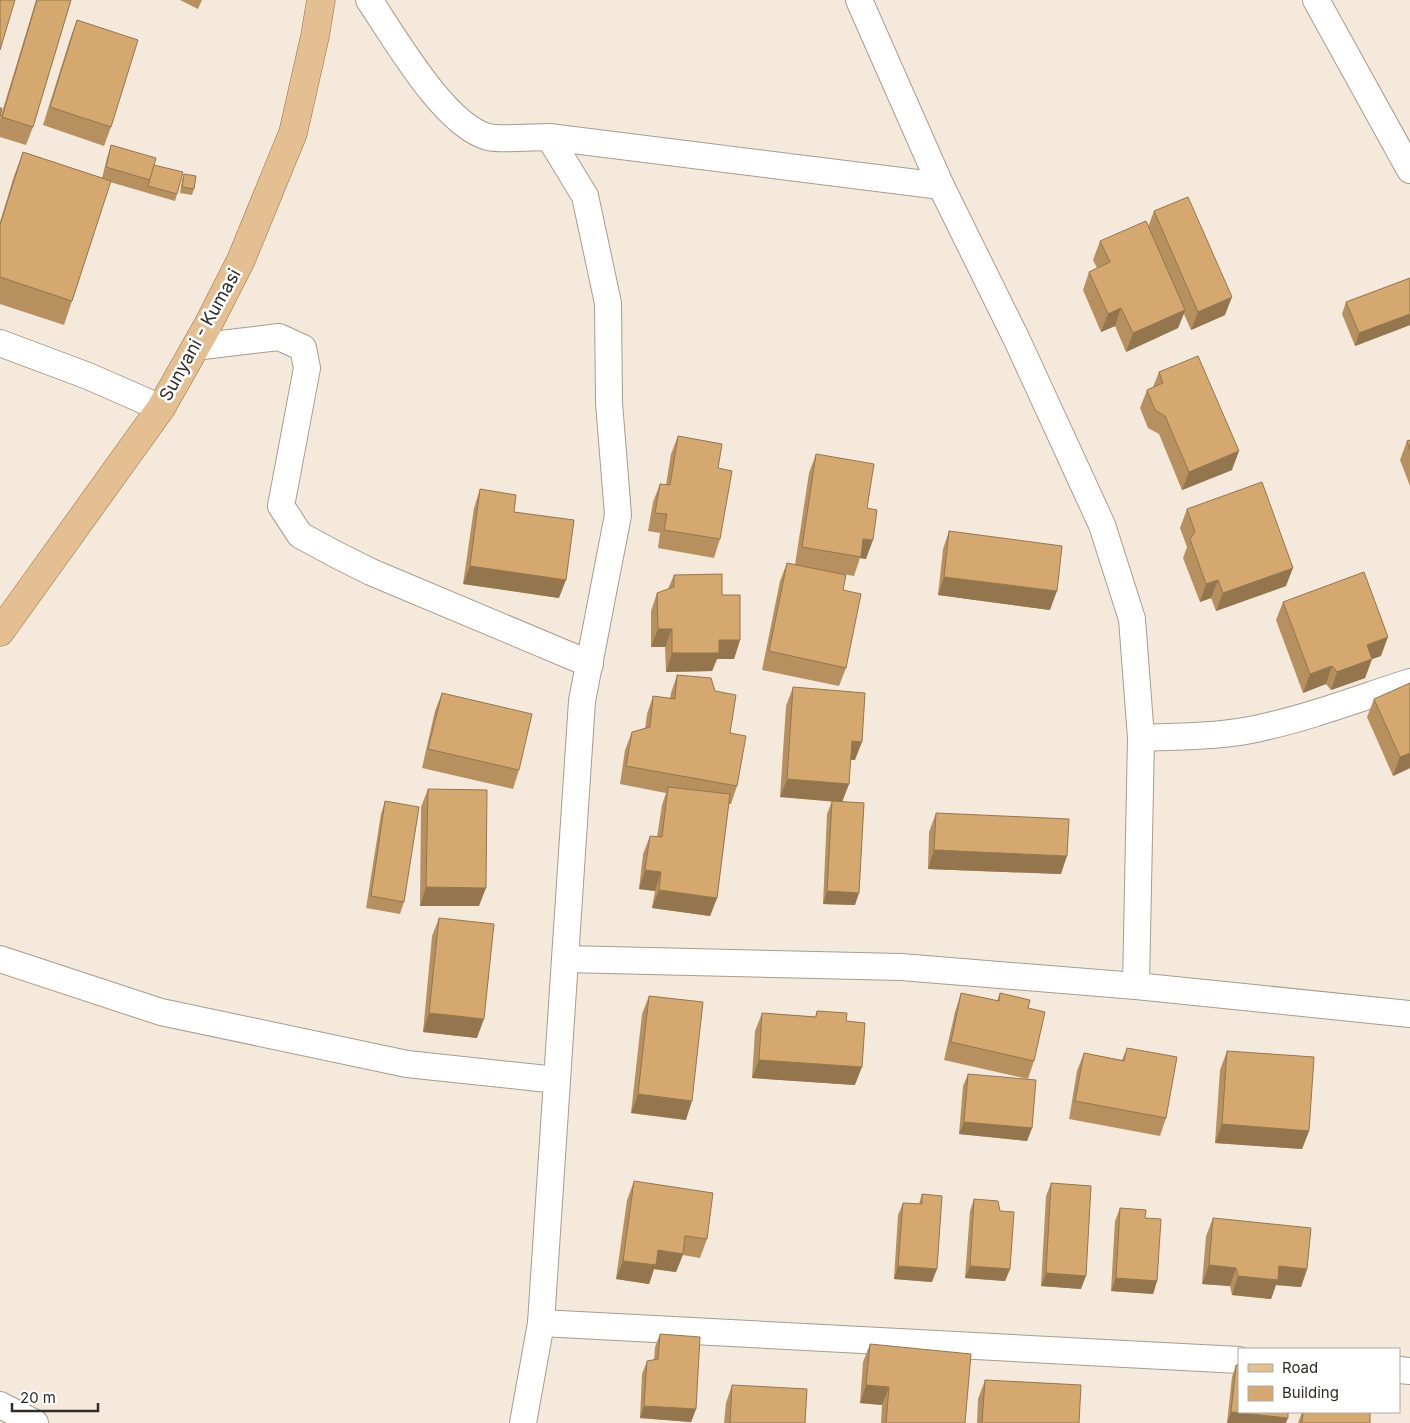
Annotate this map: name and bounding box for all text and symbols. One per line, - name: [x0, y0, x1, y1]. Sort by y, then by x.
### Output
- street label: Sunyani - Kumasi: [155, 265, 245, 405]
- legend: [1238, 1348, 1400, 1413]
- text: Road: [1282, 1358, 1318, 1377]
- scale bar: [12, 1380, 99, 1412]
- text: Building: [1282, 1383, 1339, 1402]
- text: 20 m: [20, 1388, 56, 1407]

